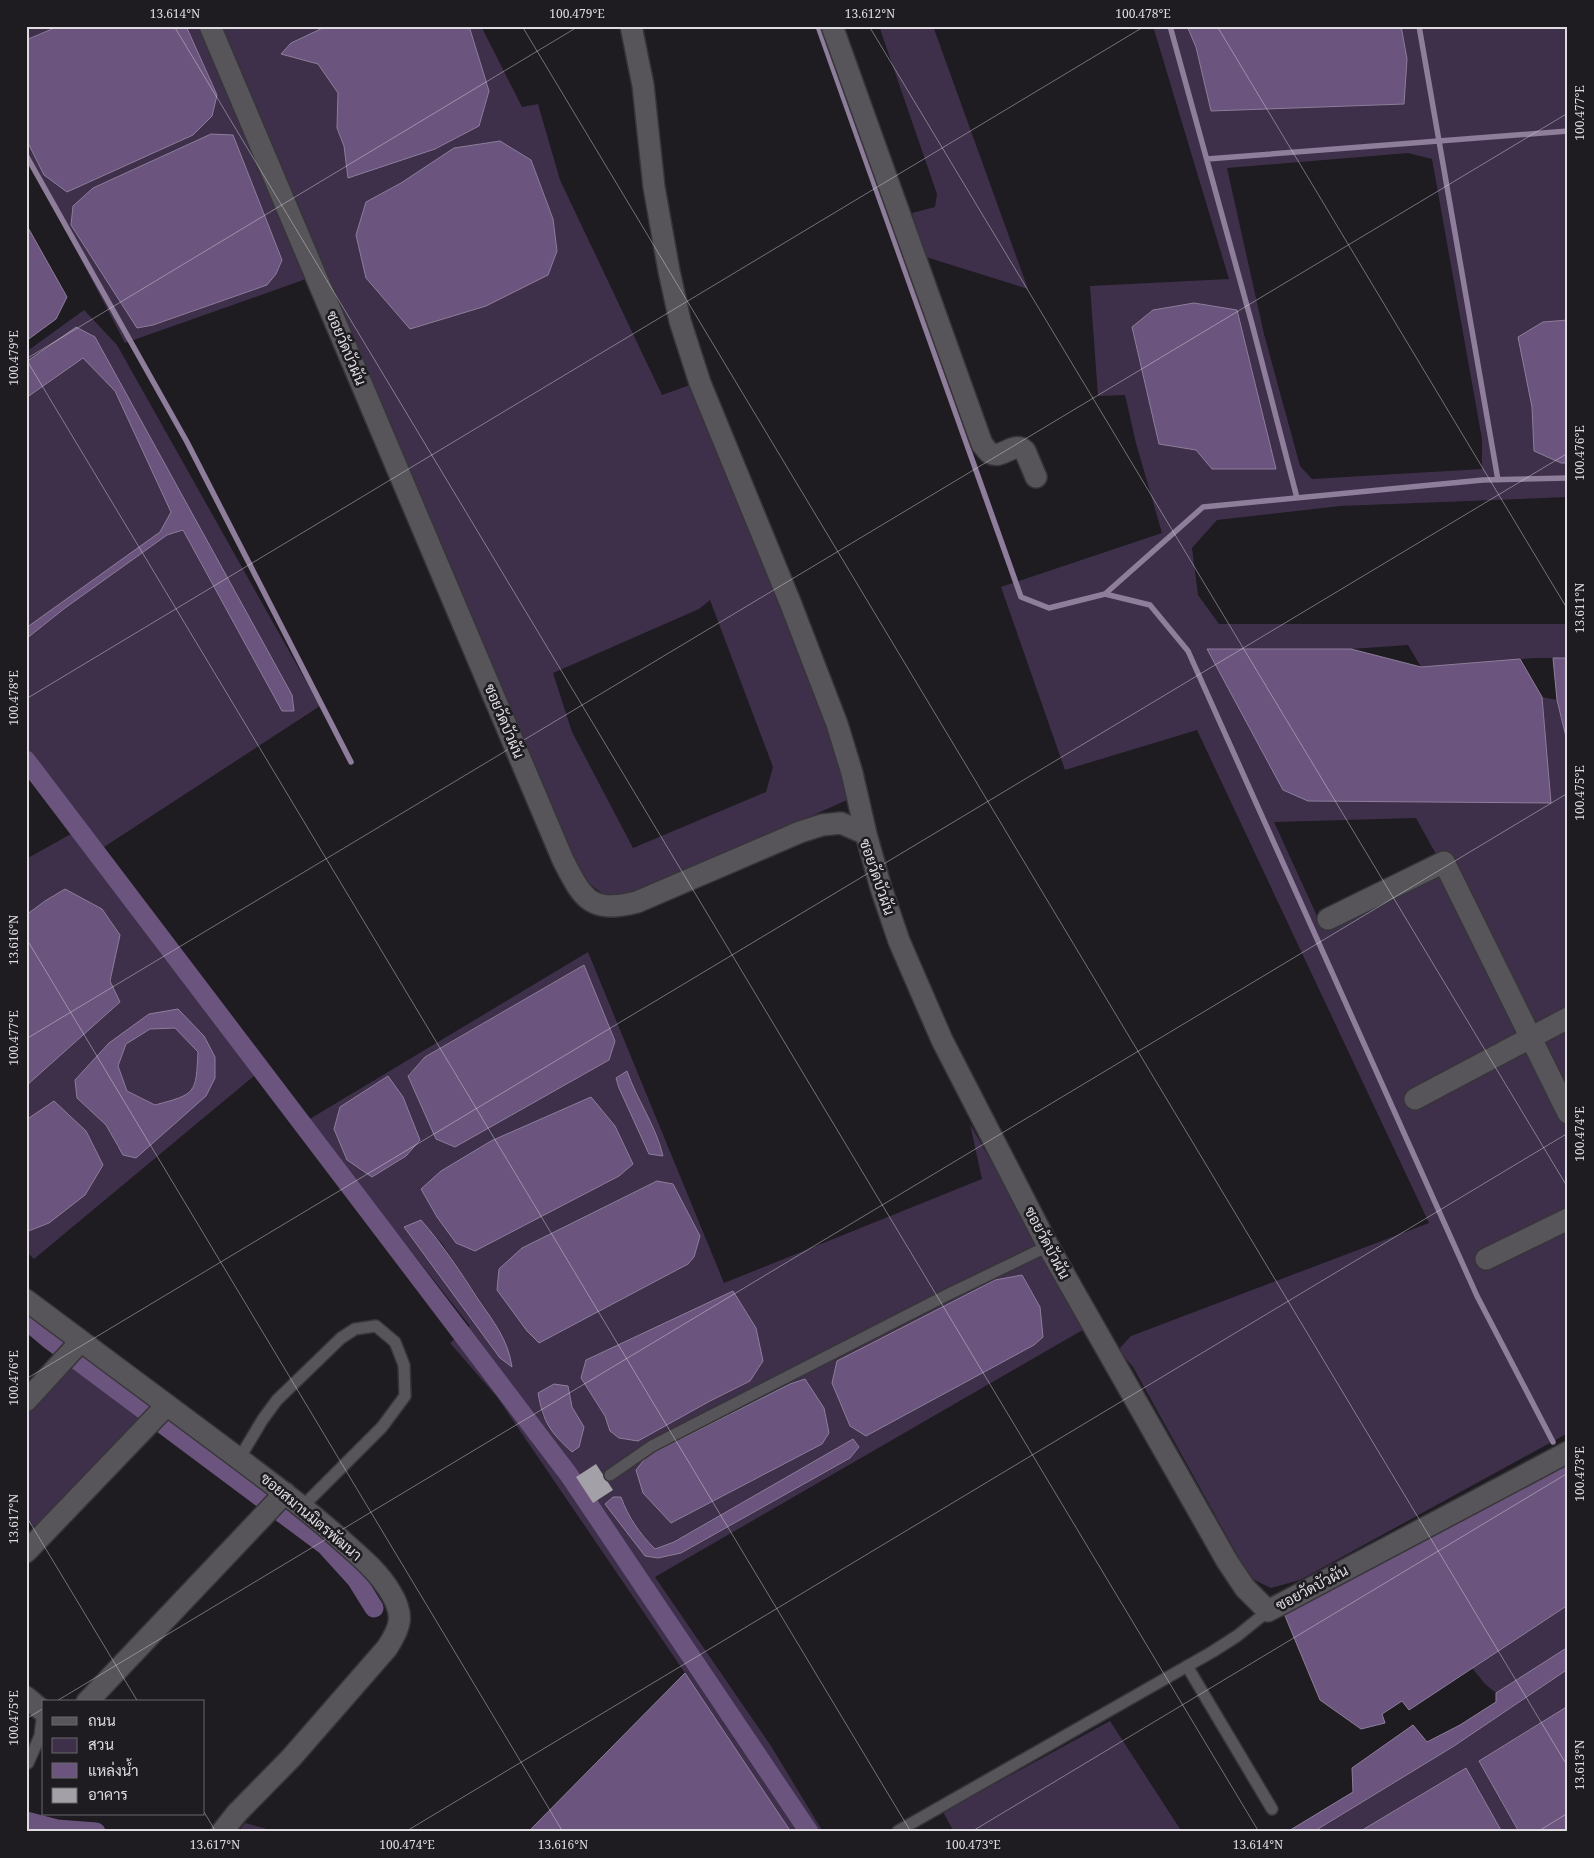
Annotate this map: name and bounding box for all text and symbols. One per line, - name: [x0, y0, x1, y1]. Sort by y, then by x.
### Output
- text: 13.614°N: [150, 5, 200, 22]
- text: 100.479°E: [549, 5, 605, 22]
- text: 13.612°N: [845, 5, 895, 22]
- text: 100.478°E: [1115, 5, 1171, 22]
- text: 100.477°E: [1571, 85, 1588, 141]
- street label: ซอยวัดบัวผัน: [322, 307, 372, 388]
- text: 100.479°E: [5, 330, 22, 386]
- text: 100.476°E: [1571, 425, 1588, 481]
- text: 13.611°N: [1571, 583, 1588, 633]
- text: 100.478°E: [5, 670, 22, 726]
- street label: ซอยวัดบัวผัน: [480, 680, 530, 761]
- text: 100.475°E: [1571, 765, 1588, 821]
- street label: ซอยวัดบัวผัน: [856, 836, 900, 917]
- text: 13.616°N: [5, 915, 22, 965]
- text: 100.477°E: [5, 1010, 22, 1066]
- text: 100.474°E: [1571, 1106, 1588, 1162]
- street label: ซอยวัดบัวผัน: [1020, 1203, 1075, 1282]
- text: 100.476°E: [5, 1350, 22, 1406]
- text: 100.473°E: [1571, 1446, 1588, 1502]
- street label: ซอยสมานมิตรพัฒนา: [257, 1468, 367, 1565]
- text: 13.617°N: [5, 1494, 22, 1544]
- street label: ซอยวัดบัวผัน: [1272, 1560, 1351, 1615]
- text: 100.475°E: [5, 1690, 22, 1746]
- legend: [42, 1700, 205, 1816]
- text: ถนน: [88, 1710, 116, 1730]
- text: สวน: [88, 1734, 114, 1754]
- text: 13.613°N: [1571, 1740, 1588, 1790]
- text: แหล่งน้ำ: [88, 1758, 139, 1780]
- text: อาคาร: [88, 1784, 128, 1804]
- text: 13.617°N: [190, 1836, 240, 1853]
- text: 100.474°E: [379, 1836, 435, 1853]
- text: 13.616°N: [538, 1836, 588, 1853]
- text: 100.473°E: [945, 1836, 1001, 1853]
- text: 13.614°N: [1233, 1836, 1283, 1853]

